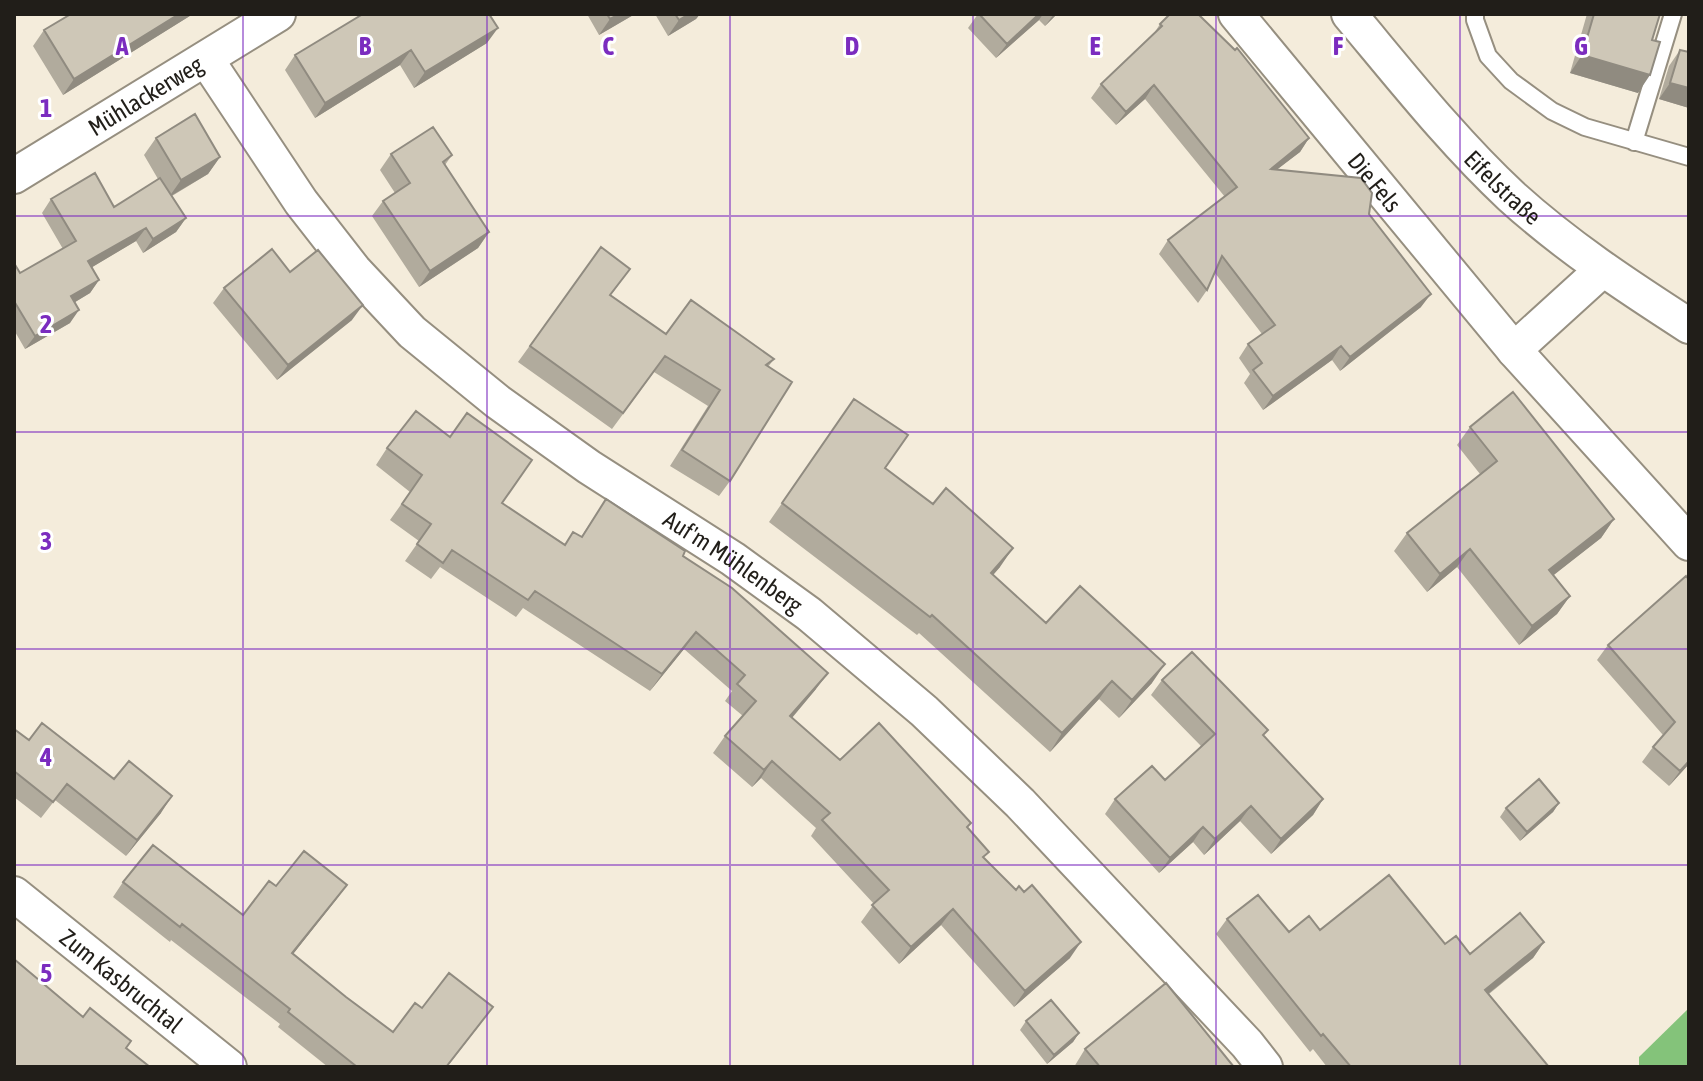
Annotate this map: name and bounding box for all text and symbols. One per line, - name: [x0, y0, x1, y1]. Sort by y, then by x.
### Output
- text: A: [115, 31, 129, 61]
- text: B: [359, 31, 372, 61]
- text: C: [602, 31, 614, 61]
- text: D: [845, 31, 859, 61]
- text: E: [1089, 31, 1101, 61]
- text: F: [1333, 31, 1344, 61]
- text: G: [1574, 31, 1588, 61]
- street label: Mühlackerweg: [83, 50, 208, 141]
- text: 1: [40, 93, 52, 123]
- street label: Eifelstraße: [1459, 145, 1547, 230]
- street label: Die Fels: [1343, 147, 1407, 217]
- text: 2: [40, 309, 52, 339]
- street label: Auf'm Mühlenberg: [659, 505, 808, 619]
- text: 3: [40, 526, 52, 556]
- text: 4: [39, 742, 52, 772]
- street label: Zum Kasbruchtal: [55, 923, 189, 1038]
- text: 5: [40, 958, 52, 988]

